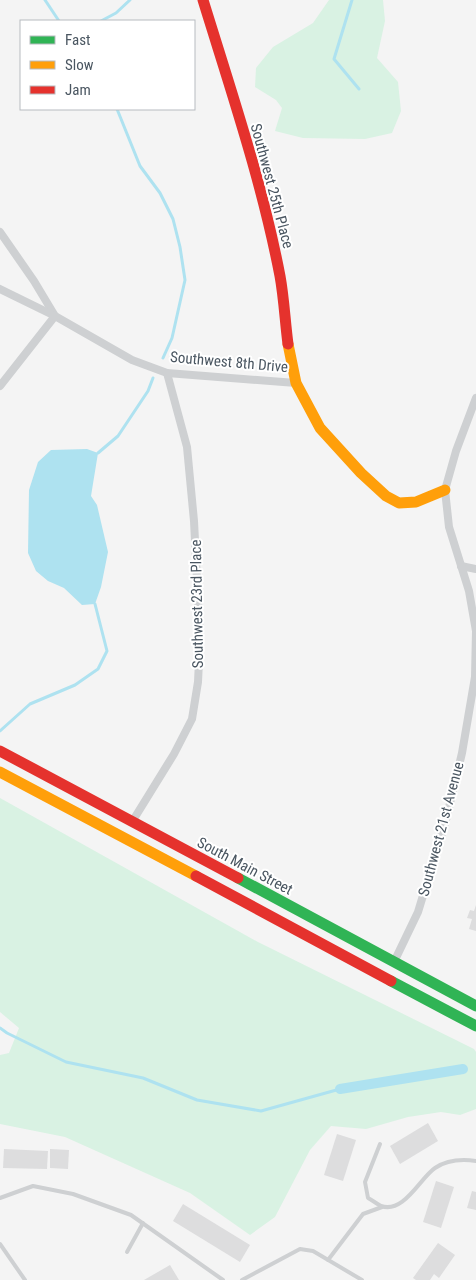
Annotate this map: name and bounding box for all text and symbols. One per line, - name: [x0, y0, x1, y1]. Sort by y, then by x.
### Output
- legend: [20, 20, 195, 110]
- text: Fast: [65, 31, 90, 49]
- text: Slow: [65, 56, 94, 74]
- text: Jam: [65, 81, 91, 99]
- street label: Southwest 25th Place: [247, 122, 297, 250]
- street label: Southwest 8th Drive: [169, 348, 289, 376]
- street label: Southwest 23rd Place: [187, 539, 207, 669]
- street label: Southwest 21st Avenue: [414, 760, 468, 898]
- street label: South Main Street: [194, 833, 296, 899]

